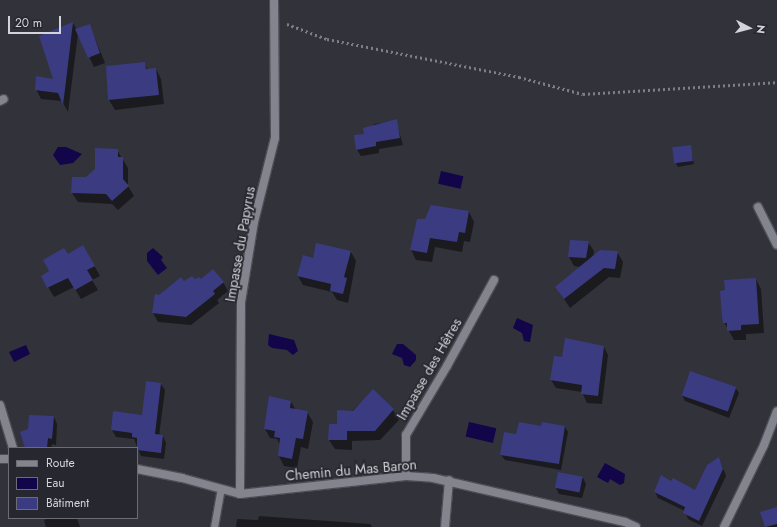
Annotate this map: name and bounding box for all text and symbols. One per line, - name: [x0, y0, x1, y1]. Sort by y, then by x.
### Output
- scale bar: [10, 8, 63, 34]
- north arrow: [729, 8, 769, 48]
- text: 20 m: [15, 14, 42, 32]
- text: N: [753, 24, 769, 34]
- street label: Impasse du Papyrus: [222, 185, 258, 303]
- street label: Impasse des Hêtres: [393, 315, 465, 423]
- legend: [8, 447, 138, 519]
- text: Route: [46, 454, 75, 472]
- street label: Chemin du Mas Baron: [285, 456, 417, 484]
- text: Eau: [46, 474, 65, 492]
- text: Bâtiment: [46, 494, 89, 512]

